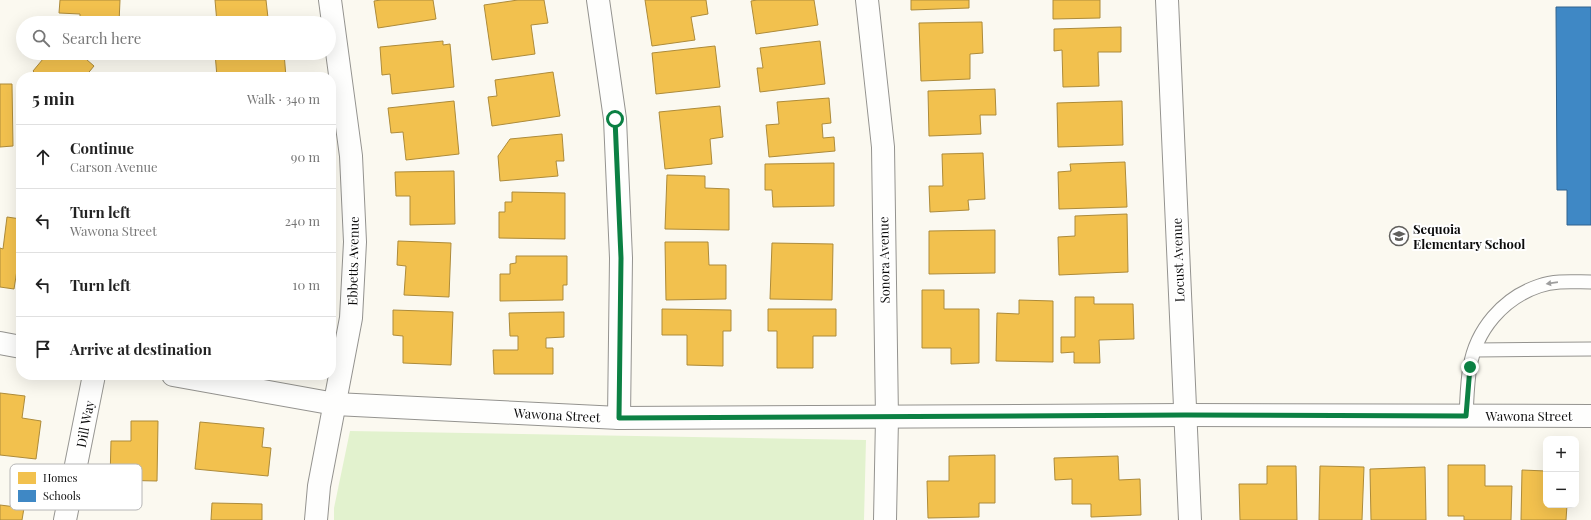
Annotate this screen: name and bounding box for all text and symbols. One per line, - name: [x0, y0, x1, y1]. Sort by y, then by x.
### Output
- search box: [16, 16, 336, 60]
- icon: search: [30, 27, 52, 49]
- text: Search here: [62, 28, 141, 48]
- text: 5 min: [32, 87, 75, 109]
- text: Walk · 340 m: [247, 90, 320, 107]
- route start: [606, 110, 624, 128]
- text: Continue: [70, 138, 134, 158]
- icon: ahead: [32, 146, 54, 168]
- text: 90 m: [291, 148, 320, 165]
- text: Carson Avenue: [70, 158, 158, 175]
- text: Turn left: [70, 202, 131, 222]
- icon: left: [32, 210, 54, 232]
- text: 240 m: [285, 212, 320, 229]
- street label: Ebbetts Avenue: [343, 216, 362, 306]
- street label: Sonora Avenue: [874, 216, 893, 304]
- street label: Locust Avenue: [1168, 217, 1187, 303]
- place label: Sequoia Elementary School: [1413, 220, 1525, 252]
- text: Wawona Street: [70, 222, 157, 239]
- school or university icon: Sequoia Elementary School: [1388, 225, 1410, 247]
- icon: left: [32, 274, 54, 296]
- text: Turn left: [70, 275, 131, 295]
- text: 10 m: [293, 276, 320, 293]
- one-way arrow: [1546, 280, 1558, 286]
- icon: arrive: [32, 338, 54, 360]
- text: Arrive at destination: [70, 339, 212, 359]
- route end: [1461, 358, 1479, 376]
- street label: Dill Way: [72, 399, 97, 449]
- street label: Wawona Street: [512, 404, 601, 425]
- street label: Wawona Street: [1485, 407, 1573, 424]
- map controls: [1543, 436, 1579, 508]
- button: +: [1543, 436, 1579, 472]
- legend: [10, 464, 142, 510]
- text: Homes: [43, 470, 77, 485]
- button: −: [1543, 472, 1579, 508]
- text: Schools: [43, 488, 81, 503]

